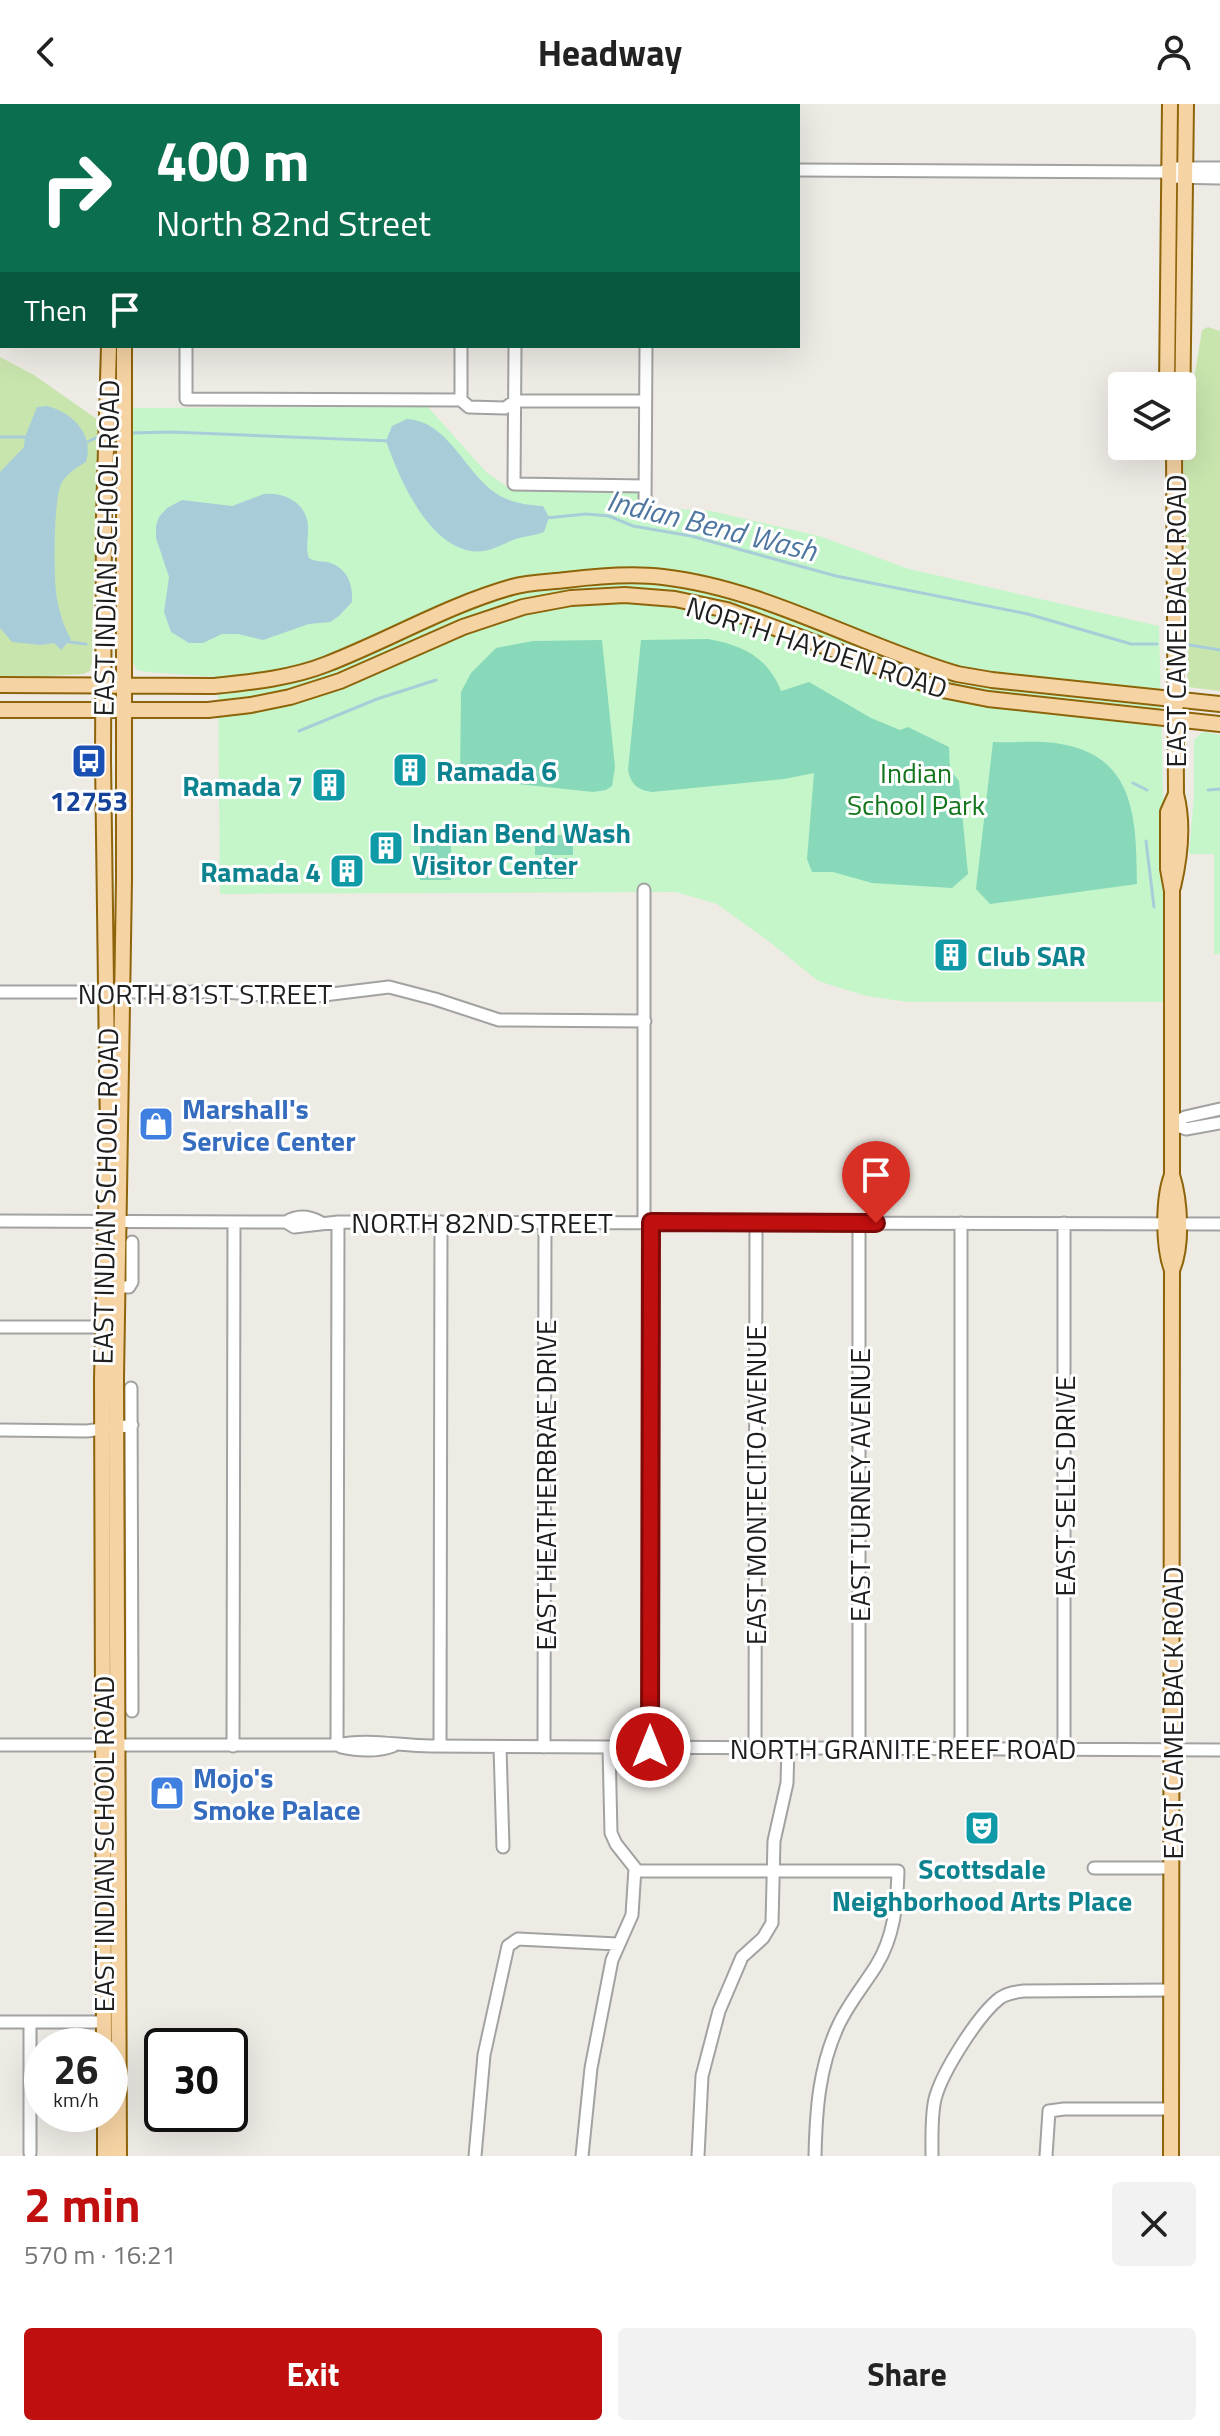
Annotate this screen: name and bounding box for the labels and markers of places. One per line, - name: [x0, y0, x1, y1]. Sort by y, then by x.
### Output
- bus stop icon: 12753: [70, 742, 108, 780]
- place label: Ramada 6: [436, 749, 557, 792]
- building icon: Ramada 6: [391, 751, 429, 789]
- place label: Ramada 7: [182, 764, 303, 807]
- building icon: Ramada 7: [310, 766, 348, 804]
- place label: 12753: [50, 779, 128, 822]
- place label: Indian Bend Wash Visitor Center: [412, 811, 631, 886]
- building icon: Indian Bend Wash Visitor Center: [367, 829, 405, 867]
- place label: Ramada 4: [200, 850, 321, 893]
- building icon: Ramada 4: [328, 852, 366, 890]
- place label: Club SAR: [977, 934, 1086, 977]
- building icon: Club SAR: [932, 936, 970, 974]
- place label: Marshall's Service Center: [182, 1087, 356, 1162]
- shop icon: Marshall's Service Center: [137, 1105, 175, 1143]
- pin: [842, 1141, 910, 1223]
- place label: Mojo's Smoke Palace: [193, 1756, 360, 1831]
- shop icon: Mojo's Smoke Palace: [148, 1774, 186, 1812]
- theatre icon: Scottsdale Neighborhood Arts Place: [963, 1809, 1001, 1847]
- place label: Scottsdale Neighborhood Arts Place: [832, 1847, 1132, 1922]

